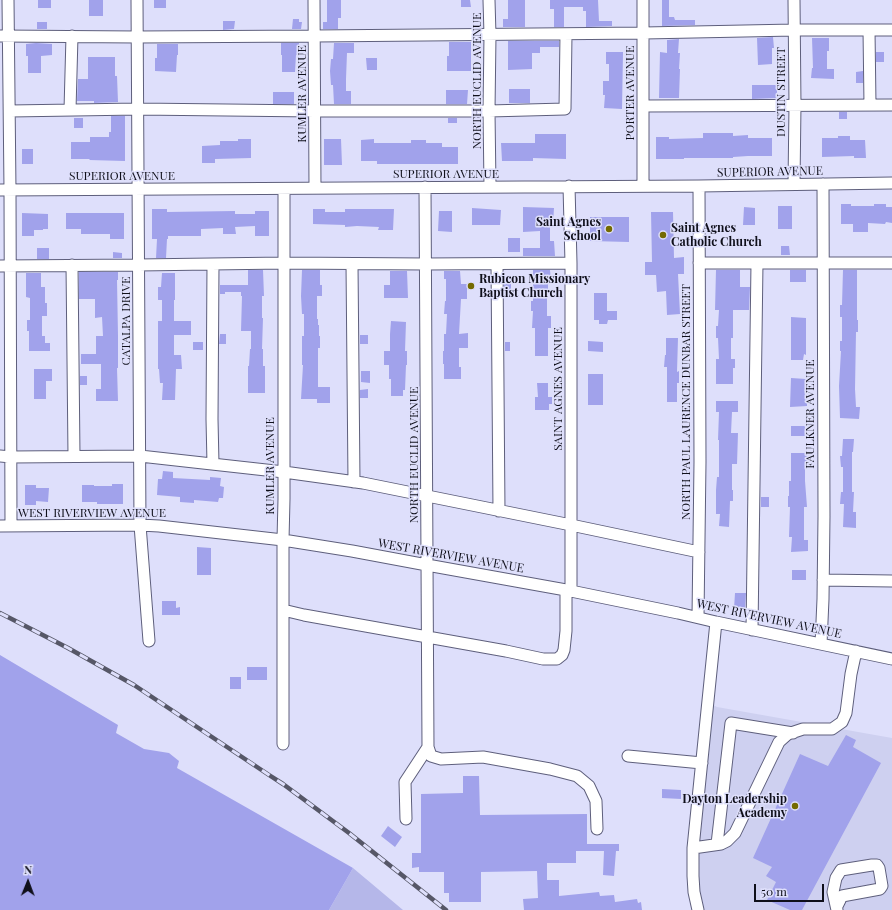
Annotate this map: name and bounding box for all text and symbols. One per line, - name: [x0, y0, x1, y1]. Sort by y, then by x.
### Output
- street label: NORTH EUCLID AVENUE: [470, 13, 484, 149]
- street label: KUMLER AVENUE: [295, 45, 309, 143]
- street label: PORTER AVENUE: [623, 46, 637, 140]
- street label: DUSTIN STREET: [774, 47, 788, 137]
- street label: SUPERIOR AVENUE: [717, 164, 823, 180]
- street label: SUPERIOR AVENUE: [393, 167, 499, 181]
- street label: SUPERIOR AVENUE: [69, 169, 175, 183]
- place label: Saint Agnes School: [536, 215, 601, 243]
- place label: Saint Agnes Catholic Church: [671, 221, 762, 249]
- marker: Saint Agnes School: [604, 224, 614, 234]
- marker: Saint Agnes Catholic Church: [658, 230, 668, 240]
- place label: Rubicon Missionary Baptist Church: [479, 272, 590, 300]
- street label: CATALPA DRIVE: [119, 277, 133, 365]
- marker: Rubicon Missionary Baptist Church: [466, 281, 476, 291]
- street label: NORTH PAUL LAURENCE DUNBAR STREET: [679, 284, 693, 520]
- street label: SAINT AGNES AVENUE: [551, 327, 565, 451]
- street label: FAULKNER AVENUE: [803, 359, 817, 469]
- street label: NORTH EUCLID AVENUE: [407, 387, 421, 523]
- street label: KUMLER AVENUE: [263, 417, 277, 515]
- street label: WEST RIVERVIEW AVENUE: [18, 506, 166, 520]
- street label: WEST RIVERVIEW AVENUE: [377, 536, 525, 576]
- street label: WEST RIVERVIEW AVENUE: [695, 597, 843, 641]
- place label: Dayton Leadership Academy: [682, 792, 787, 820]
- marker: Dayton Leadership Academy: [790, 801, 800, 811]
- north arrow: [8, 862, 48, 902]
- text: N: [24, 862, 32, 877]
- scale bar: [756, 876, 826, 902]
- text: 50 m: [761, 883, 787, 899]

